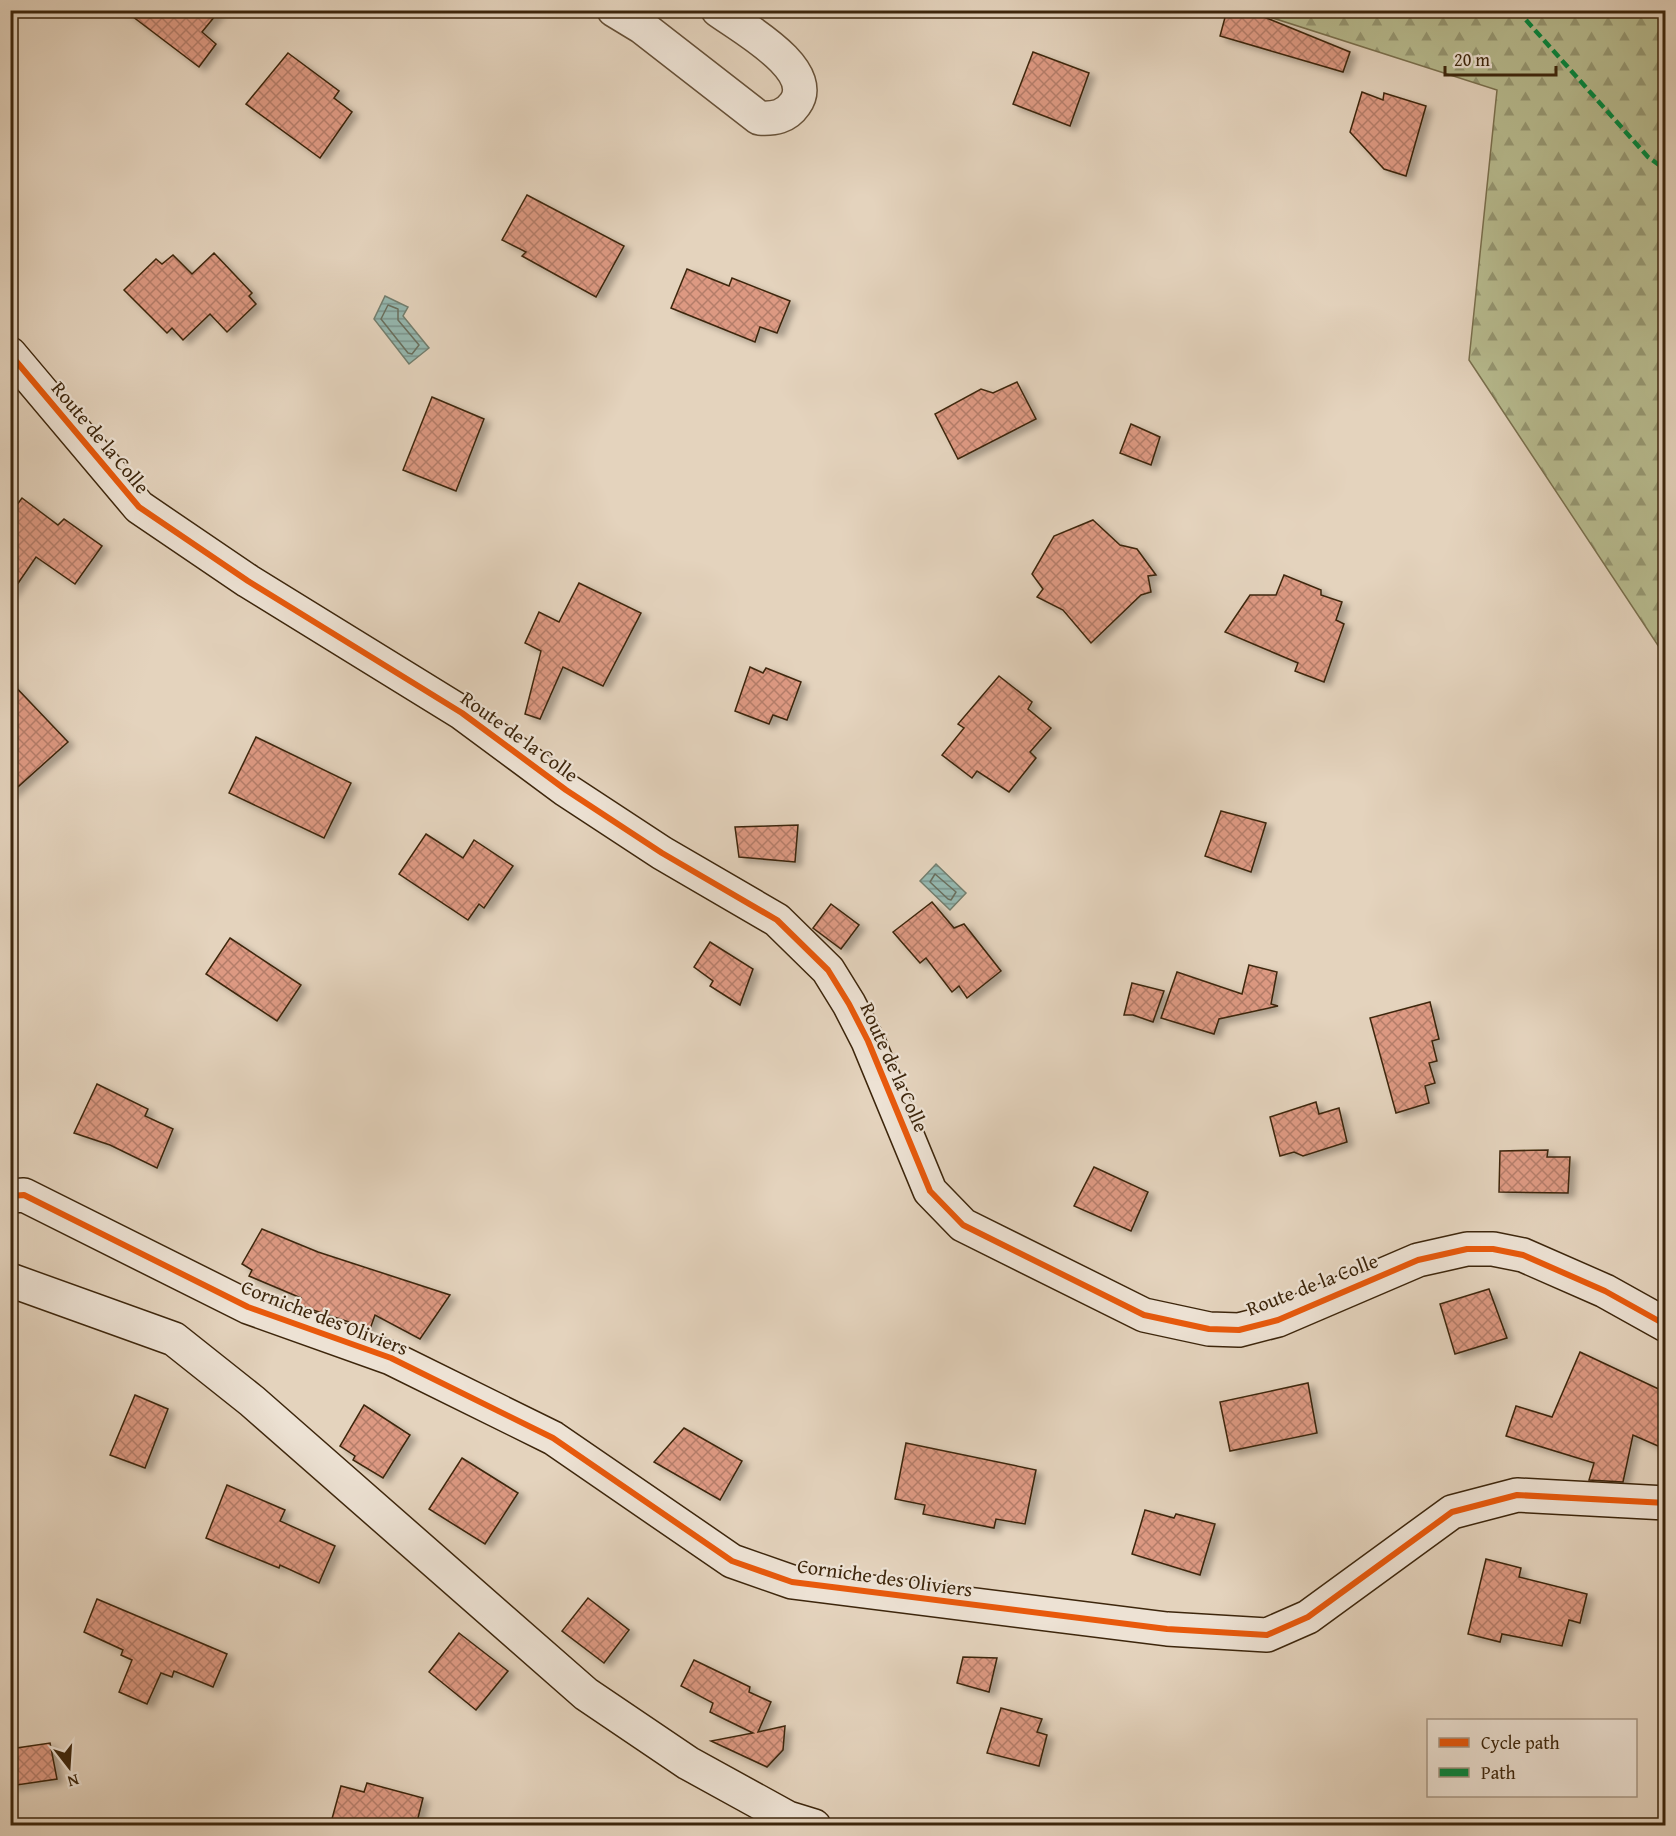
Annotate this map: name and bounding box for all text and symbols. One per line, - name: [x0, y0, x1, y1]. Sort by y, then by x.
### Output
- scale bar: [1445, 39, 1556, 77]
- text: 20 m: [1454, 46, 1490, 73]
- street label: Route de la Colle: [45, 374, 157, 500]
- street label: Route de la Colle: [455, 683, 585, 789]
- street label: Route de la Colle: [853, 998, 937, 1136]
- street label: Route de la Colle: [1242, 1246, 1382, 1322]
- street label: Corniche des Oliviers: [237, 1272, 413, 1362]
- street label: Corniche des Oliviers: [796, 1550, 975, 1604]
- legend: [1427, 1719, 1637, 1797]
- text: Cycle path: [1481, 1729, 1560, 1756]
- north arrow: [39, 1737, 99, 1797]
- text: Path: [1481, 1759, 1516, 1786]
- text: N: [64, 1768, 82, 1794]

